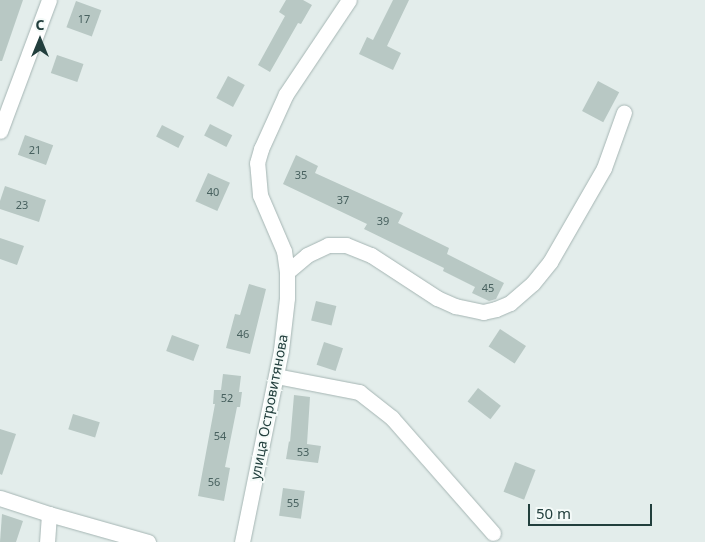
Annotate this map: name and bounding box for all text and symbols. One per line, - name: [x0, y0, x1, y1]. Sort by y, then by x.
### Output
- house number: 17: [78, 12, 90, 26]
- north arrow: [15, 15, 65, 65]
- text: С: [35, 15, 45, 34]
- house number: 21: [29, 143, 41, 157]
- house number: 35: [295, 168, 307, 182]
- house number: 40: [207, 185, 219, 199]
- house number: 37: [337, 193, 349, 207]
- house number: 23: [16, 198, 28, 212]
- house number: 39: [377, 214, 389, 228]
- house number: 45: [482, 281, 494, 295]
- house number: 46: [237, 327, 249, 341]
- street label: улица Островитянова: [247, 333, 291, 481]
- house number: 52: [221, 391, 233, 405]
- house number: 54: [214, 429, 226, 443]
- house number: 53: [297, 445, 309, 459]
- house number: 56: [208, 475, 220, 489]
- scale bar: [530, 494, 654, 526]
- house number: 55: [287, 496, 299, 510]
- text: 50 m: [536, 503, 571, 523]

